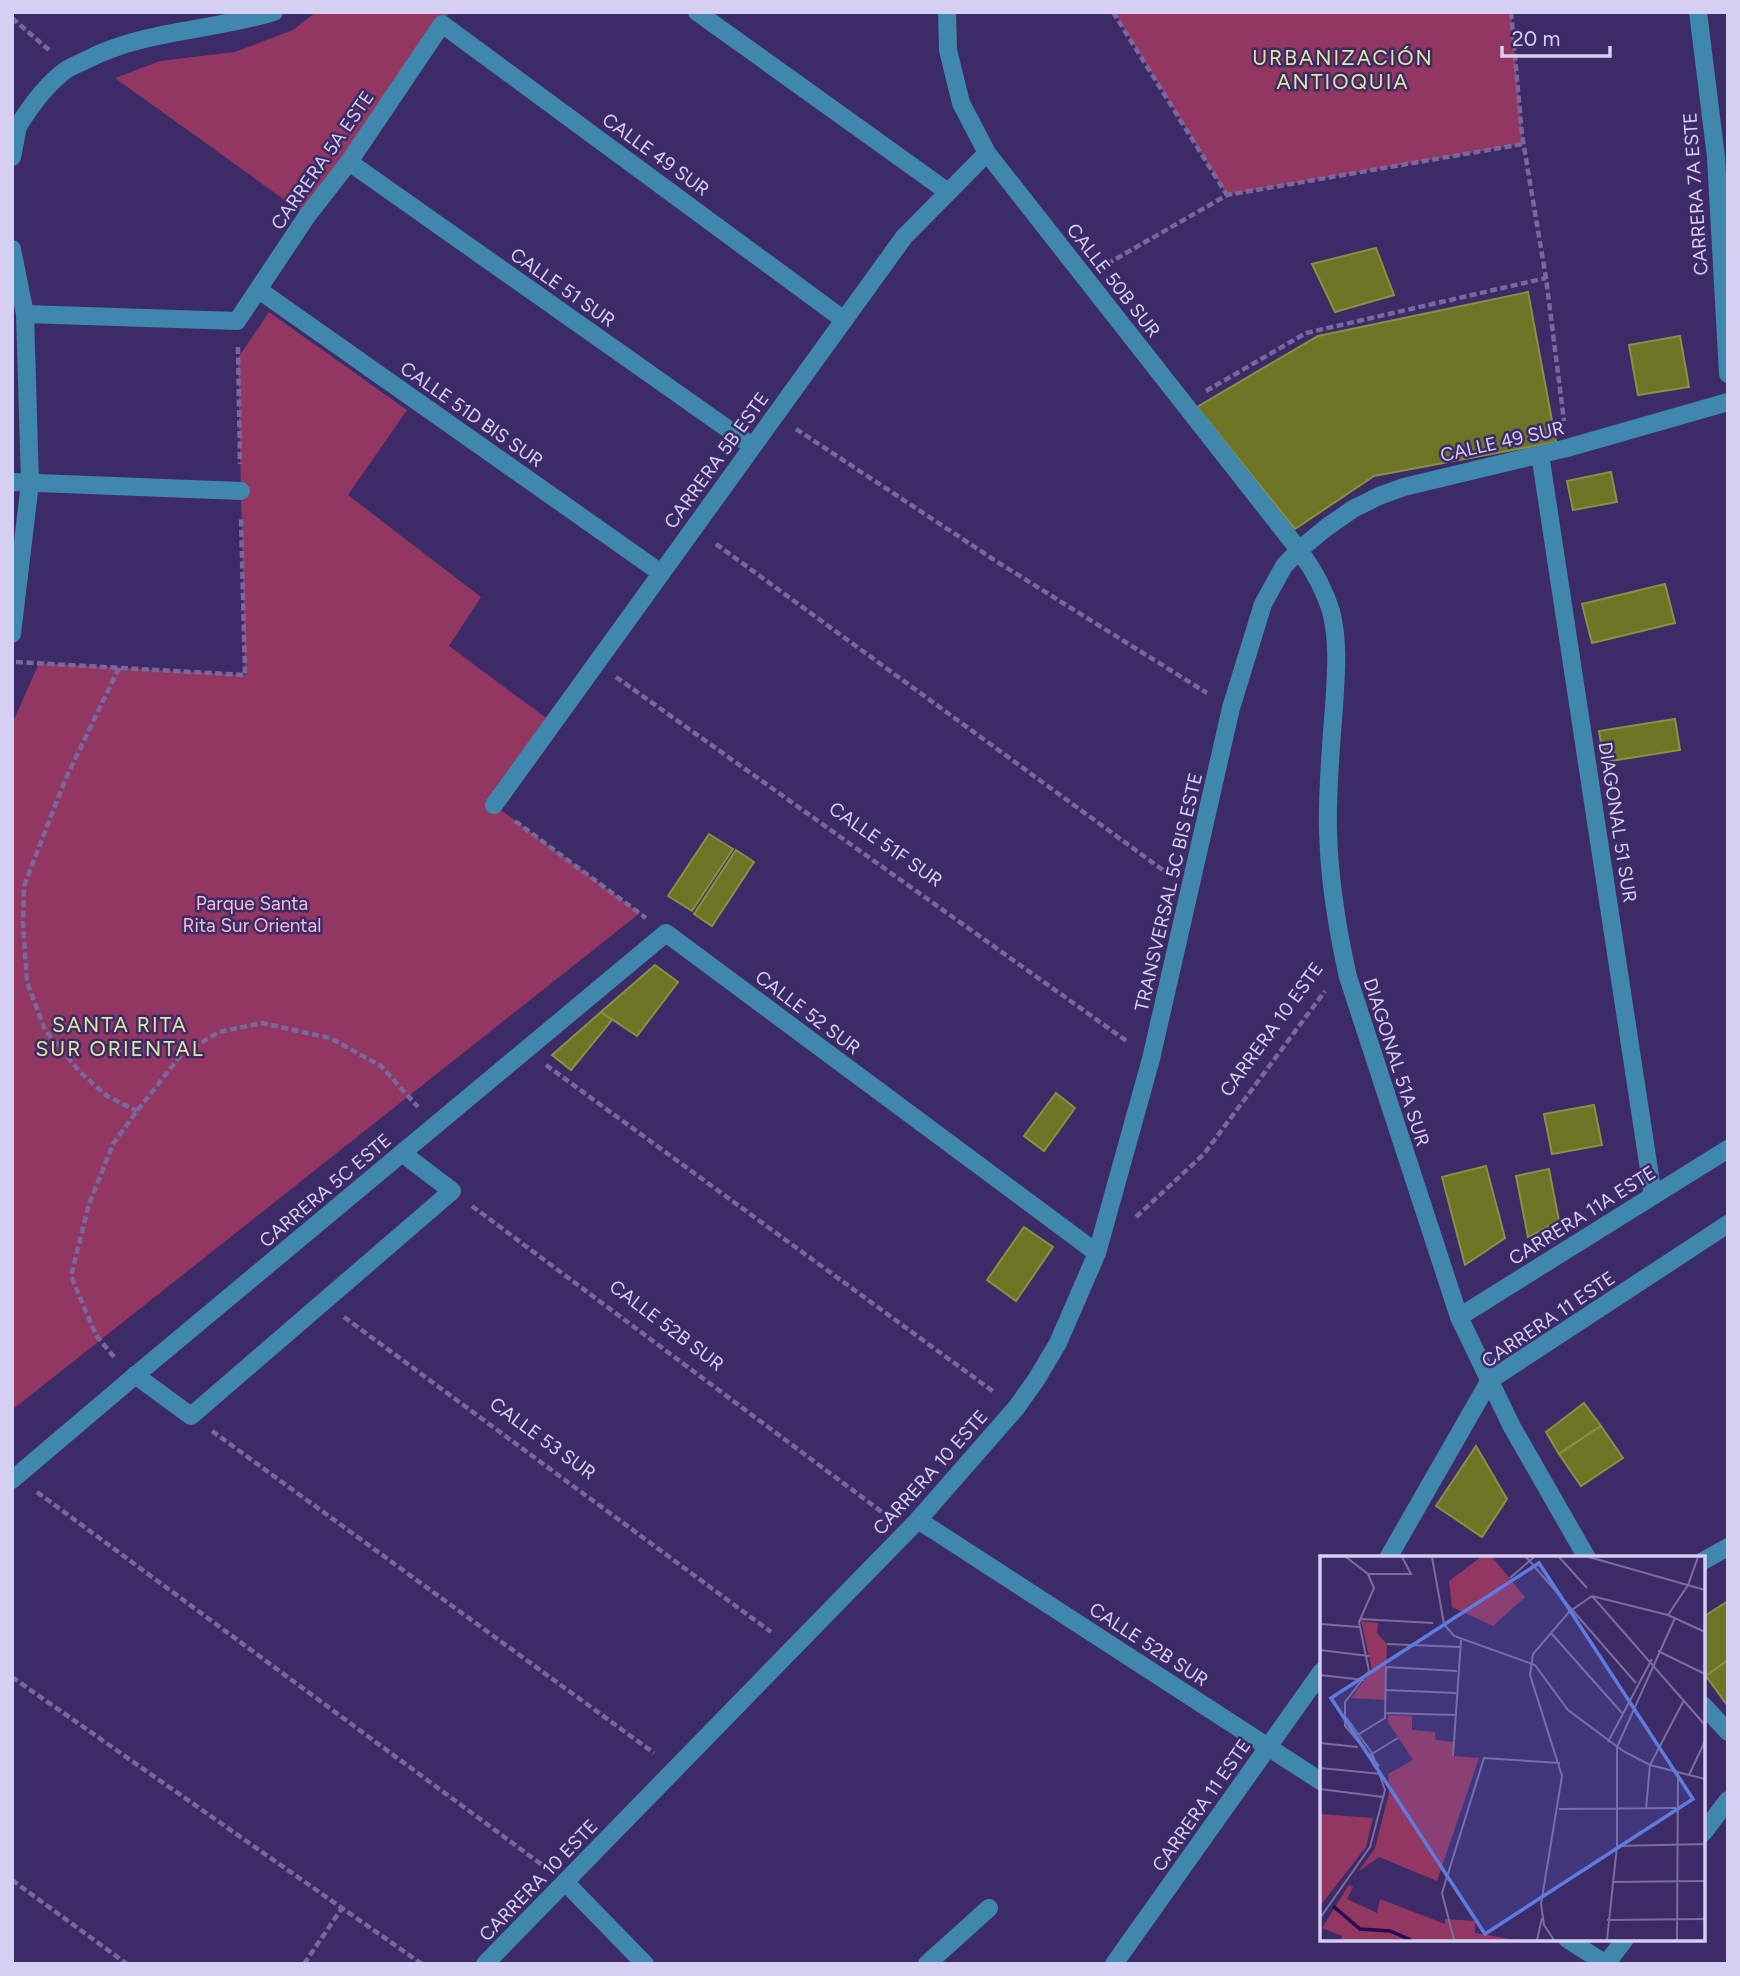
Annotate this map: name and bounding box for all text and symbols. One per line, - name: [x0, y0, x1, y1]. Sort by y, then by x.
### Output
- scale bar: [1502, 14, 1610, 58]
- text: 20 m: [1512, 26, 1560, 51]
- district label: URBANIZACIÓN ANTIOQUIA: [1252, 45, 1434, 94]
- street label: CARRERA 5A ESTE: [266, 86, 379, 234]
- street label: CALLE 49 SUR: [598, 108, 714, 201]
- street label: CARRERA 7A ESTE: [1678, 112, 1713, 276]
- street label: CALLE 50B SUR: [1062, 219, 1165, 342]
- street label: CALLE 51 SUR: [506, 243, 620, 332]
- street label: CALLE 51D BIS SUR: [396, 357, 548, 472]
- street label: CARRERA 5B ESTE: [659, 388, 774, 533]
- street label: CALLE 49 SUR: [1438, 416, 1566, 467]
- street label: DIAGONAL 51 SUR: [1593, 740, 1642, 904]
- street label: TRANSVERSAL 5C BIS ESTE: [1130, 771, 1207, 1014]
- street label: CALLE 51F SUR: [825, 797, 947, 892]
- park label: Parque Santa Rita Sur Oriental: [183, 892, 321, 937]
- street label: CARRERA 10 ESTE: [1215, 958, 1328, 1101]
- street label: CALLE 52 SUR: [751, 965, 865, 1059]
- street label: DIAGONAL 51A SUR: [1359, 975, 1435, 1149]
- district label: SANTA RITA SUR ORIENTAL: [35, 1012, 205, 1061]
- street label: CARRERA 5C ESTE: [255, 1129, 396, 1252]
- street label: CARRERA 11A ESTE: [1505, 1161, 1660, 1270]
- street label: CARRERA 11 ESTE: [1477, 1266, 1619, 1373]
- street label: CALLE 52B SUR: [605, 1275, 728, 1376]
- street label: CALLE 53 SUR: [485, 1392, 600, 1485]
- street label: CARRERA 10 ESTE: [868, 1405, 993, 1540]
- inset map: [1320, 1556, 1705, 1941]
- street label: CALLE 52B SUR: [1085, 1597, 1213, 1691]
- street label: CARRERA 11 ESTE: [1147, 1735, 1256, 1876]
- street label: CARRERA 10 ESTE: [474, 1815, 602, 1946]

